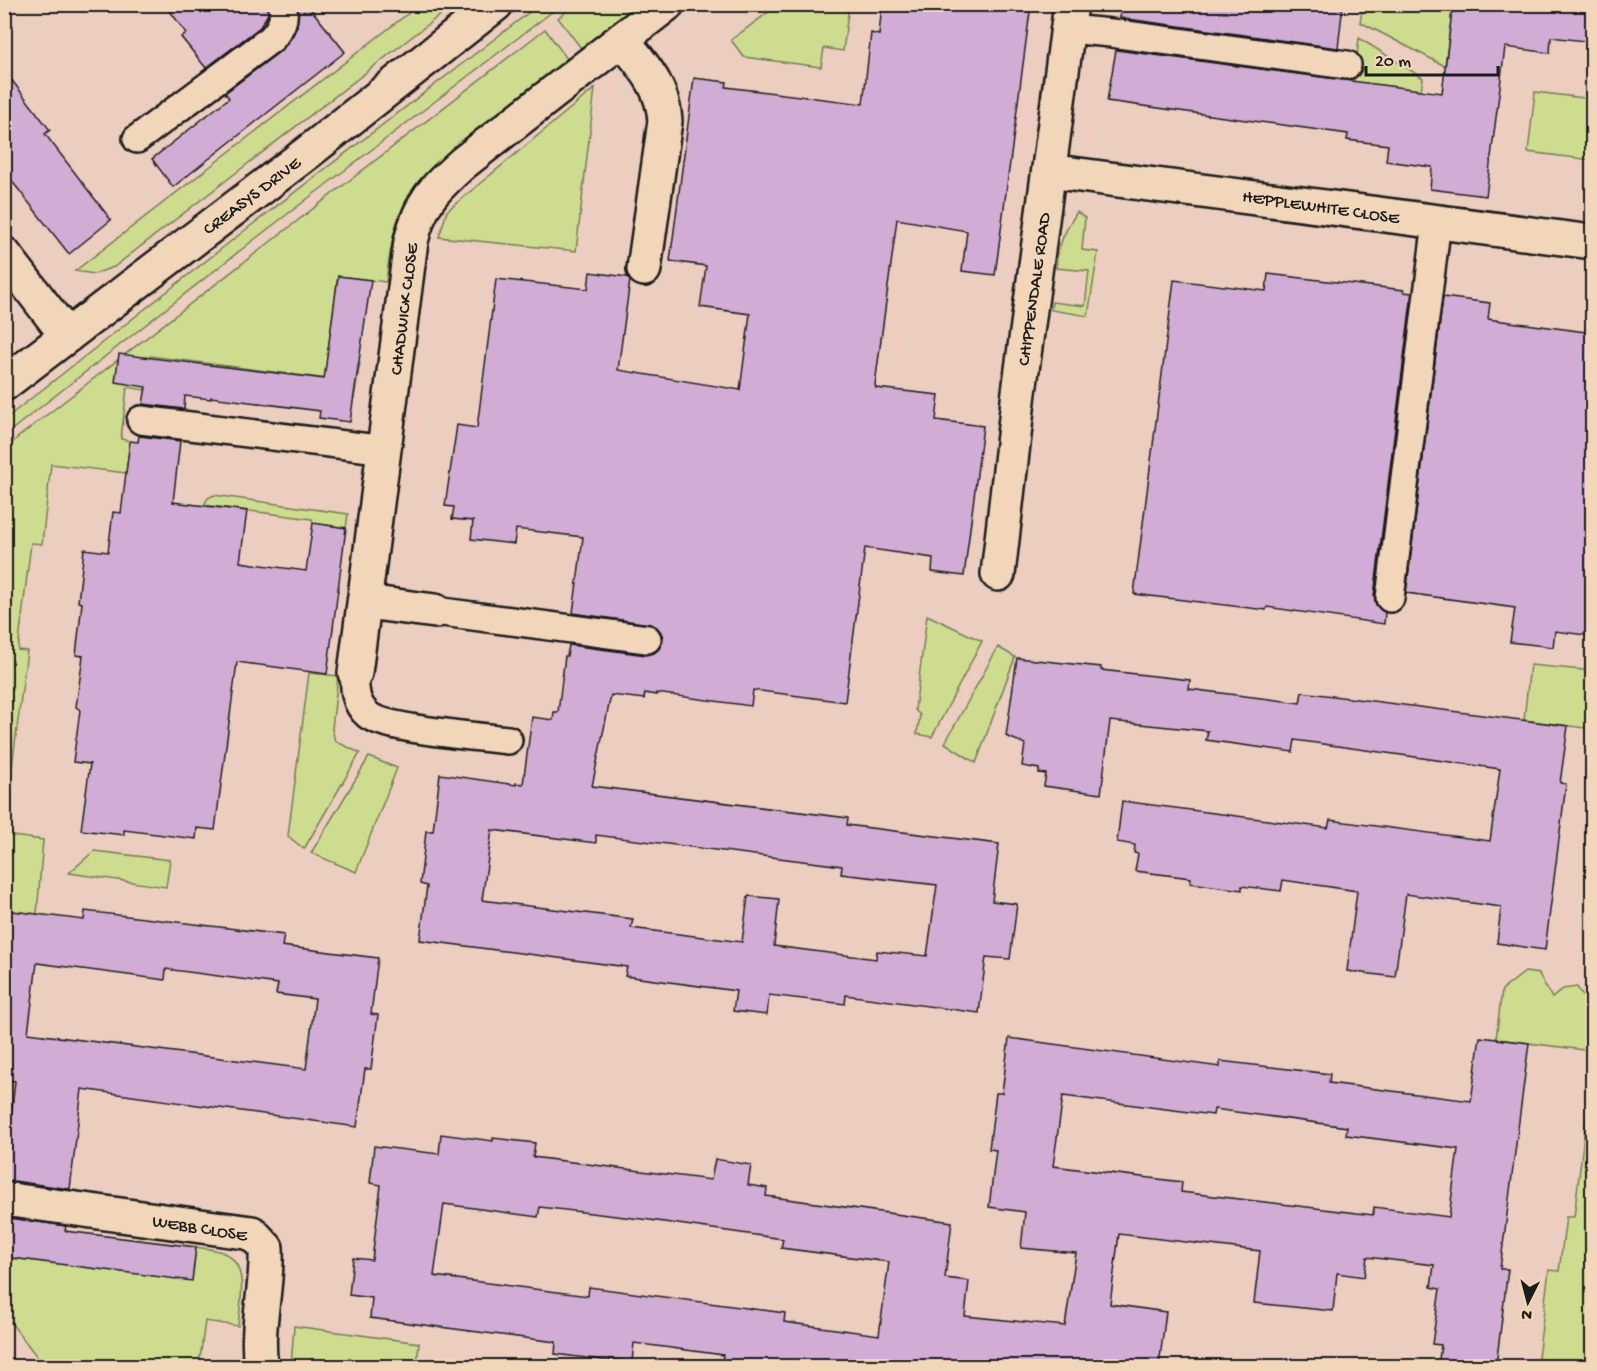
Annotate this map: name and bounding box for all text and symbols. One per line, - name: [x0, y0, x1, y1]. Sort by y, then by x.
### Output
- scale bar: [1366, 39, 1498, 77]
- text: 20 m: [1375, 52, 1411, 73]
- street label: CREASYS DRIVE: [199, 153, 306, 241]
- street label: HEPPLEWHITE CLOSE: [1241, 187, 1401, 230]
- street label: CHIPPENDALE ROAD: [1014, 211, 1057, 367]
- street label: CHADWICK CLOSE: [387, 241, 424, 376]
- street label: WEBB CLOSE: [151, 1212, 249, 1247]
- north arrow: [1498, 1272, 1558, 1332]
- text: N: [1520, 1303, 1533, 1323]

